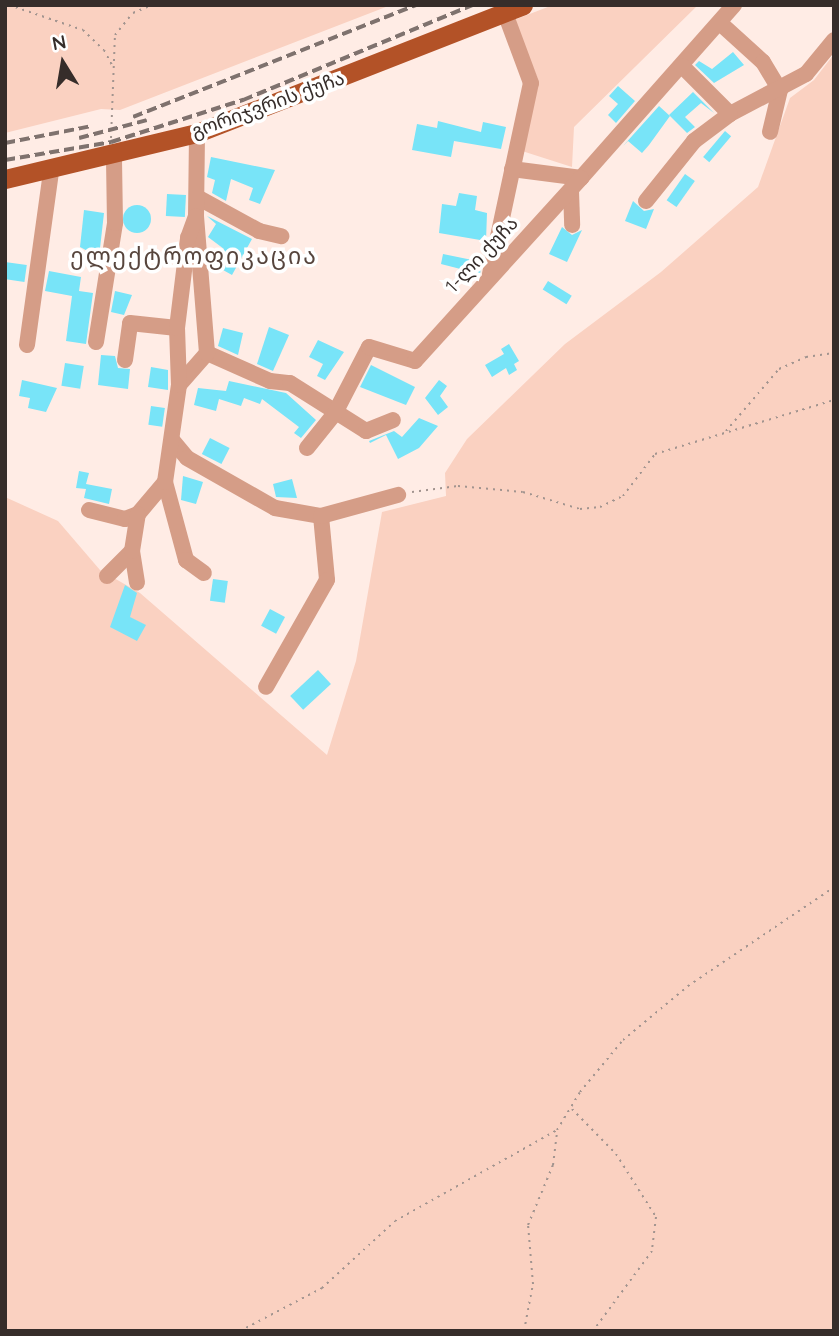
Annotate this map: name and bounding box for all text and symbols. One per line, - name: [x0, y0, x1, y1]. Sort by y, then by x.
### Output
- north arrow: [28, 28, 98, 98]
- text: N: [50, 29, 68, 55]
- street label: გორიჯვრის ქუჩა: [188, 67, 348, 143]
- street label: 1-ლი ქუჩა: [441, 212, 523, 298]
- district label: ელექტროფიკაცია: [72, 242, 316, 270]

